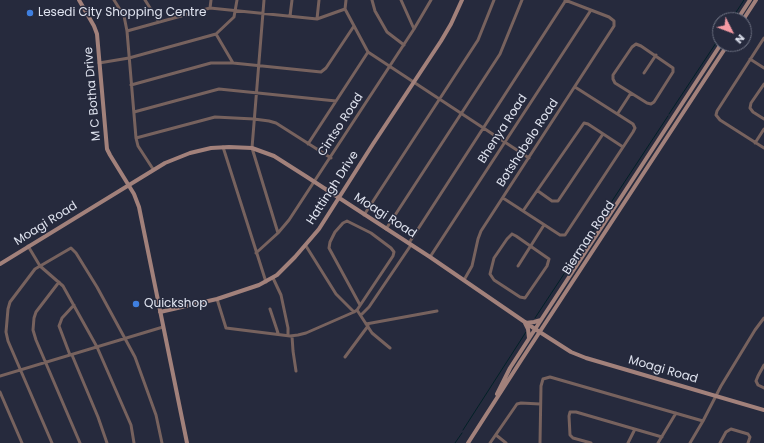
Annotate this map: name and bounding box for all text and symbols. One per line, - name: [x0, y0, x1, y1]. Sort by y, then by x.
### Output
- place label: Lesedi City Shopping Centre: [38, 6, 206, 20]
- marker: Lesedi City Shopping Centre: [25, 8, 35, 18]
- north arrow: [712, 12, 752, 52]
- text: N: [731, 31, 749, 48]
- street label: M C Botha Drive: [82, 46, 104, 142]
- street label: Cintso Road: [315, 91, 367, 159]
- street label: Bhenya Road: [475, 92, 531, 166]
- street label: Botshabelo Road: [494, 96, 562, 190]
- street label: Hattingh Drive: [304, 148, 362, 228]
- street label: Moagi Road: [351, 190, 419, 242]
- street label: Moagi Road: [12, 199, 80, 249]
- street label: Bierman Road: [560, 199, 618, 277]
- place label: Quickshop: [144, 297, 207, 311]
- marker: Quickshop: [131, 299, 141, 309]
- street label: Moagi Road: [627, 353, 699, 387]

